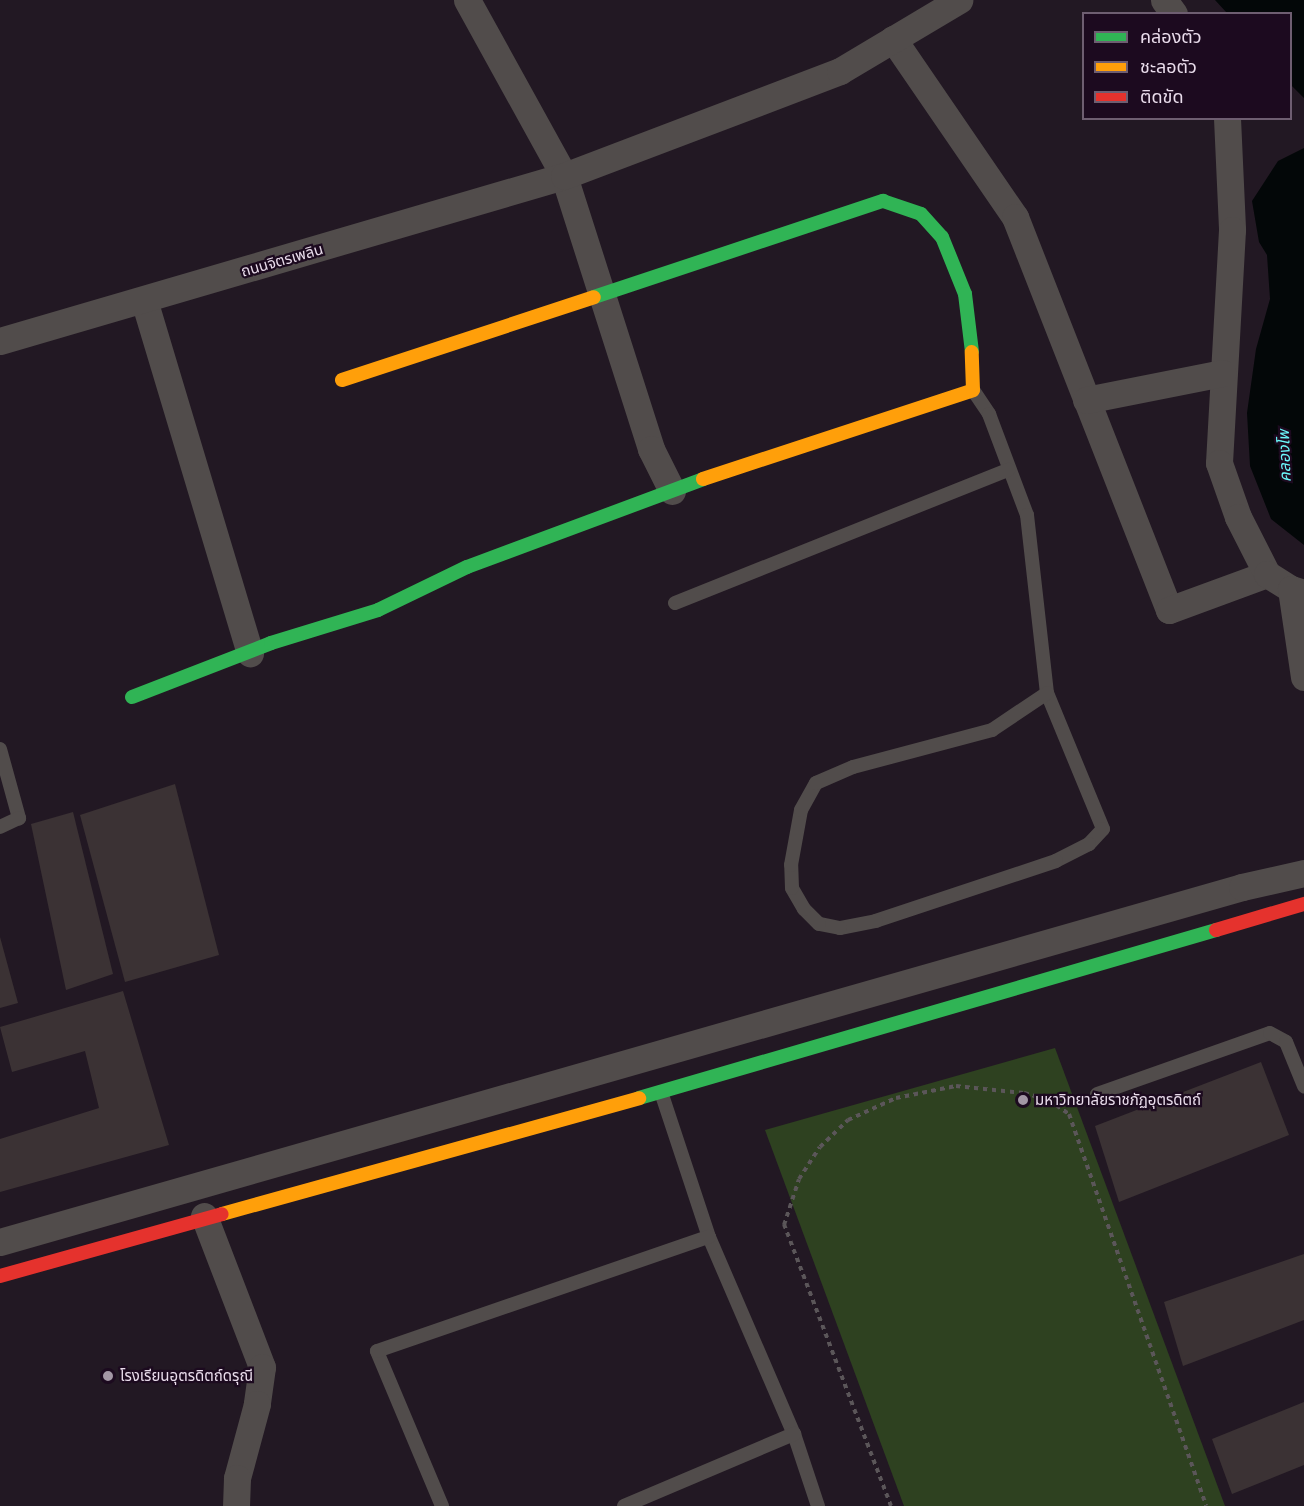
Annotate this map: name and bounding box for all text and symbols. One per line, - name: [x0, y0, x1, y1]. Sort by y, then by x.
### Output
- legend: [1082, 12, 1292, 120]
- text: คล่องตัว: [1140, 25, 1202, 48]
- text: ชะลอตัว: [1140, 55, 1197, 78]
- text: ติดขัด: [1140, 85, 1183, 108]
- street label: ถนนจิตรเพลิน: [239, 240, 325, 280]
- water label: คลองโพ: [1273, 429, 1295, 483]
- place label: มหาวิทยาลัยราชภัฏอุตรดิตถ์: [1035, 1091, 1201, 1109]
- marker: มหาวิทยาลัยราชภัฏอุตรดิตถ์: [1016, 1093, 1030, 1107]
- place label: โรงเรียนอุตรดิตถ์ดรุณี: [120, 1367, 253, 1385]
- marker: โรงเรียนอุตรดิตถ์ดรุณี: [101, 1369, 115, 1383]

